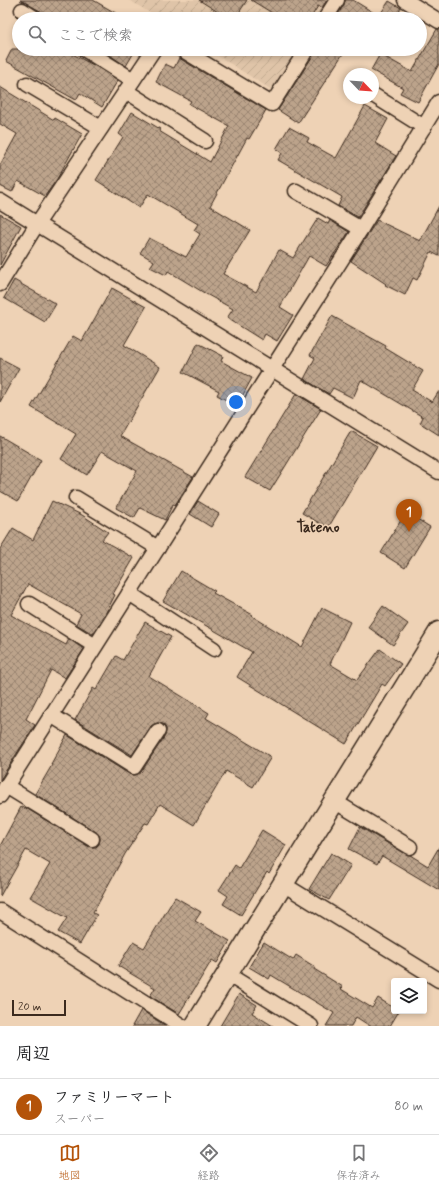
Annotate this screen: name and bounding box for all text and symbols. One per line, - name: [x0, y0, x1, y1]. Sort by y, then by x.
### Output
- search box: [12, 12, 427, 56]
- icon: search: [26, 23, 48, 45]
- text: ここで検索: [58, 26, 133, 46]
- north arrow: [343, 68, 379, 104]
- your location: [226, 392, 246, 412]
- pin: 1: [396, 499, 422, 532]
- district label: Tateno: [296, 518, 340, 538]
- map controls: [391, 978, 427, 1014]
- button: layers: [391, 978, 427, 1014]
- scale bar: [12, 998, 66, 1017]
- text: 20 m: [18, 1000, 41, 1014]
- text: 周辺: [16, 1043, 50, 1065]
- text: ファミリーマート: [54, 1088, 175, 1108]
- text: 1: [26, 1098, 32, 1115]
- text: 80 m: [394, 1098, 423, 1115]
- text: スーパー: [54, 1111, 105, 1128]
- tab: 地図: [59, 1142, 81, 1183]
- tab: 経路: [198, 1142, 220, 1183]
- tab: 保存済み: [337, 1142, 381, 1183]

